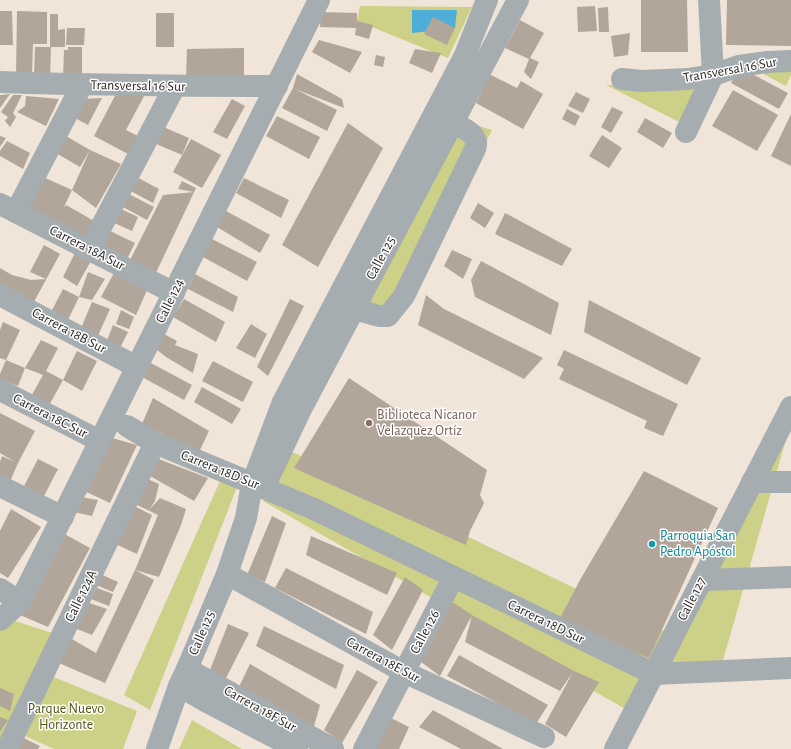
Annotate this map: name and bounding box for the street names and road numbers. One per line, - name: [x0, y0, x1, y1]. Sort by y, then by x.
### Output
- street label: Transversal 16 Sur: [682, 55, 778, 85]
- street label: Transversal 16 Sur: [90, 78, 186, 94]
- street label: Carrera 18A Sur: [47, 223, 127, 273]
- street label: Calle 125: [364, 234, 398, 282]
- street label: Calle 124: [153, 276, 187, 325]
- street label: Carrera 18B Sur: [30, 306, 109, 357]
- street label: Carrera 18C Sur: [11, 391, 90, 441]
- street label: Carrera 18D Sur: [179, 448, 262, 492]
- street label: Calle 124A: [63, 568, 99, 624]
- street label: Calle 127: [675, 575, 709, 623]
- street label: Carrera 18D Sur: [506, 597, 587, 647]
- street label: Calle 126: [408, 608, 442, 656]
- street label: Calle 125: [186, 609, 218, 657]
- street label: Carrera 18E Sur: [344, 635, 422, 685]
- street label: Carrera 18F Sur: [222, 683, 299, 735]

